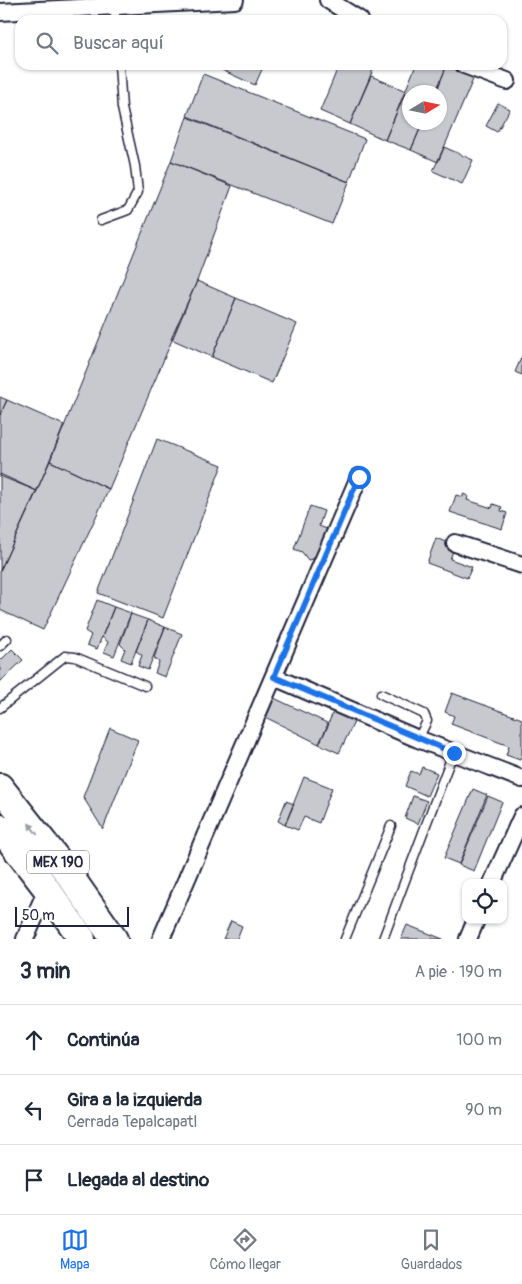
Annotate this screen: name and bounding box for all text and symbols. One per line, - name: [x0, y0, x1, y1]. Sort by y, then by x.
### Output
- search box: [15, 15, 507, 70]
- icon: search: [33, 29, 61, 57]
- text: Buscar aquí: [73, 31, 164, 55]
- north arrow: [402, 85, 447, 130]
- route start: [348, 466, 371, 489]
- route end: [443, 742, 466, 765]
- one-way arrow: [28, 823, 39, 836]
- road number: MEX 190: [27, 850, 89, 874]
- map controls: [462, 879, 507, 924]
- button: locate: [462, 879, 507, 924]
- scale bar: [15, 904, 129, 927]
- text: 50 m: [22, 907, 55, 924]
- text: 3 min: [20, 958, 70, 985]
- text: A pie · 190 m: [415, 962, 502, 982]
- icon: ahead: [20, 1026, 48, 1054]
- text: Continúa: [67, 1028, 140, 1052]
- text: 100 m: [456, 1030, 502, 1050]
- text: Gira a la izquierda: [67, 1088, 202, 1112]
- icon: left: [20, 1096, 48, 1124]
- text: 90 m: [465, 1100, 502, 1120]
- text: Cerrada Tepalcapatl: [67, 1112, 197, 1132]
- icon: arrive: [20, 1166, 48, 1194]
- text: Llegada al destino: [67, 1168, 209, 1192]
- tab: Mapa: [60, 1226, 90, 1273]
- tab: Cómo llegar: [210, 1226, 281, 1273]
- tab: Guardados: [401, 1226, 462, 1273]

